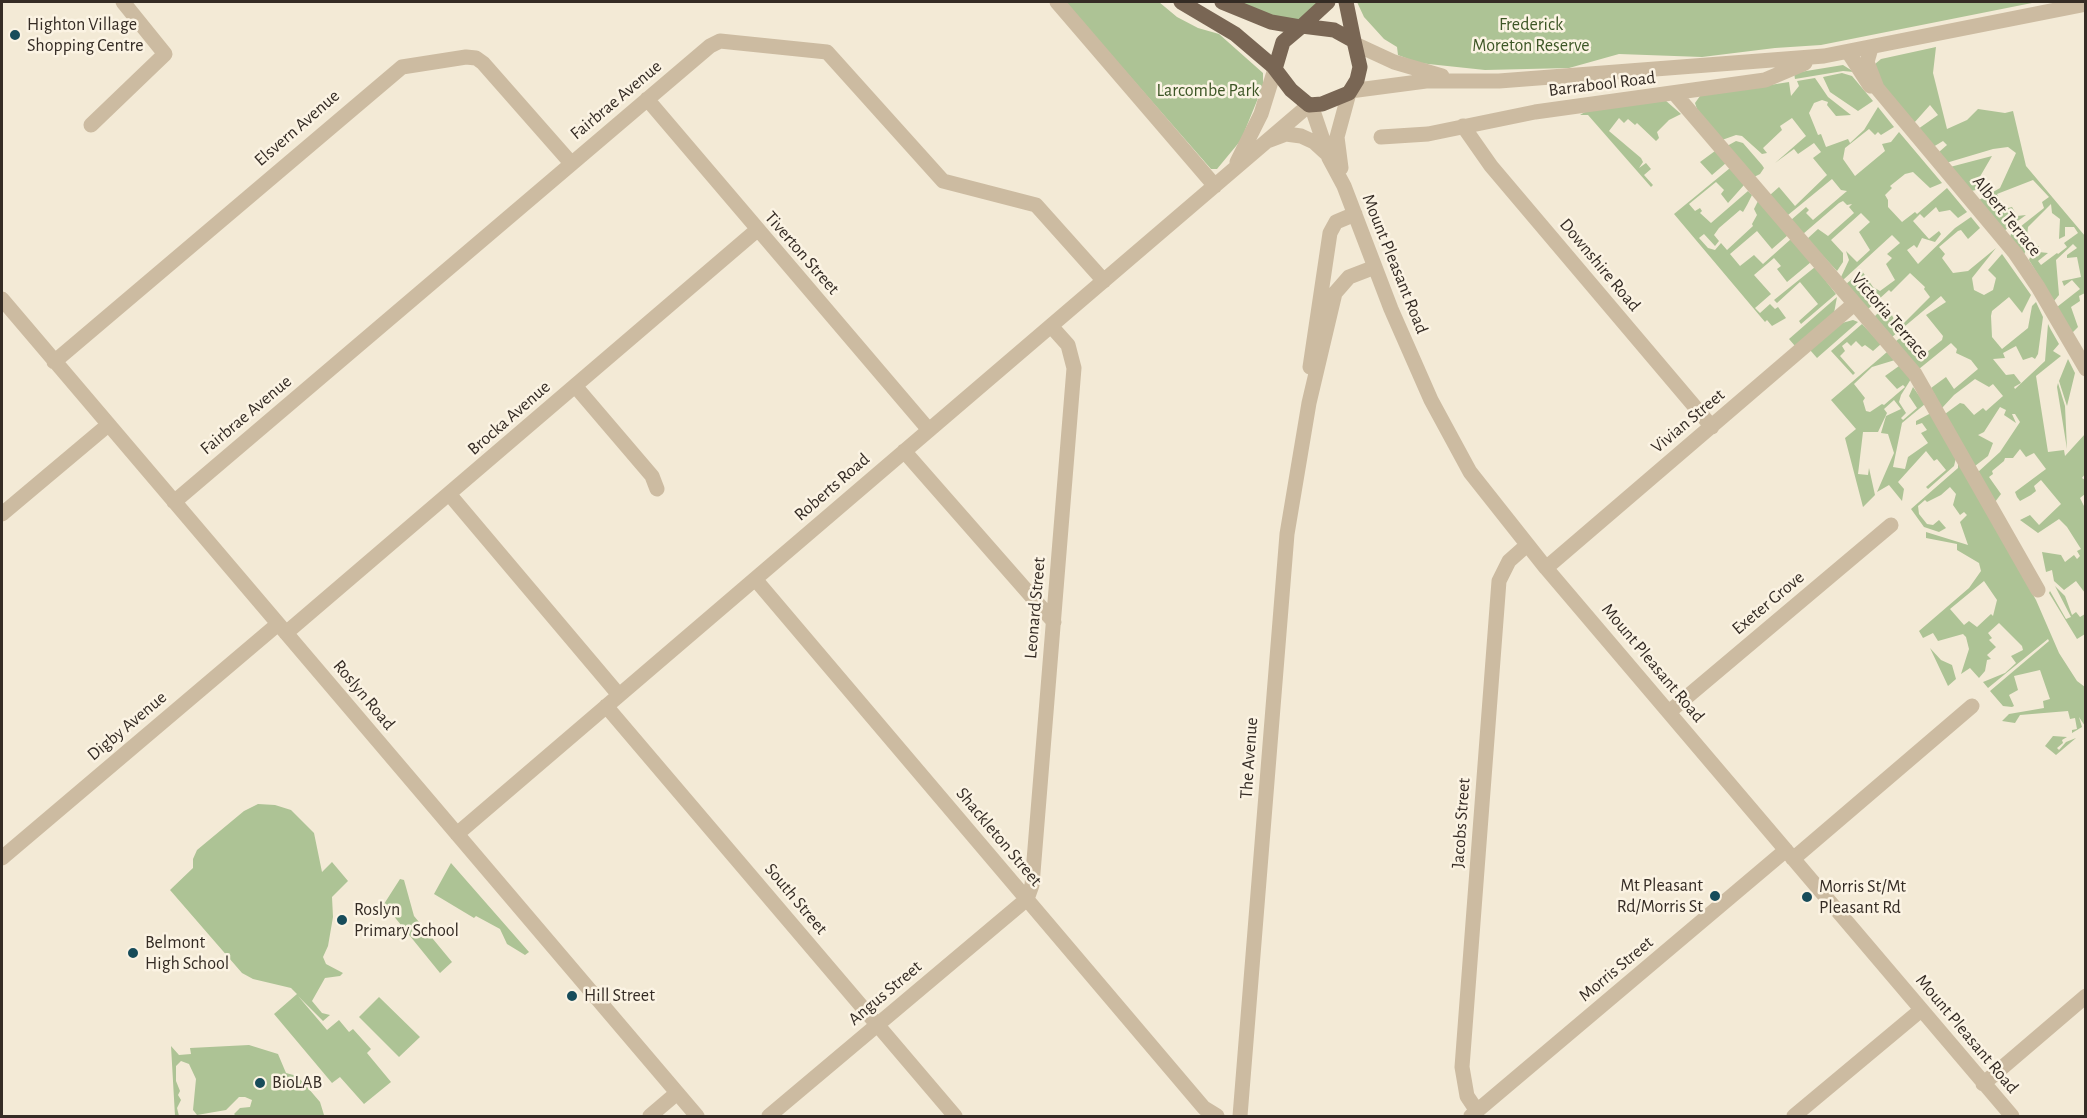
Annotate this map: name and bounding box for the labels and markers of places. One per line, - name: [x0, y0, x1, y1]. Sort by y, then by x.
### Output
- place label: Highton Village Shopping Centre: [27, 14, 144, 57]
- marker: Highton Village Shopping Centre: [8, 28, 22, 42]
- place label: Mt Pleasant Rd/Morris St: [1617, 875, 1703, 918]
- place label: Morris St/Mt Pleasant Rd: [1819, 876, 1906, 918]
- marker: Mt Pleasant Rd/Morris St: [1708, 889, 1722, 903]
- marker: Morris St/Mt Pleasant Rd: [1800, 890, 1814, 904]
- place label: Roslyn Primary School: [354, 899, 459, 942]
- marker: Roslyn Primary School: [335, 913, 349, 927]
- place label: Belmont High School: [145, 932, 229, 974]
- marker: Belmont High School: [126, 946, 140, 960]
- place label: Hill Street: [584, 985, 655, 1007]
- marker: Hill Street: [565, 989, 579, 1003]
- place label: BioLAB: [272, 1072, 322, 1094]
- marker: BioLAB: [253, 1076, 267, 1090]

